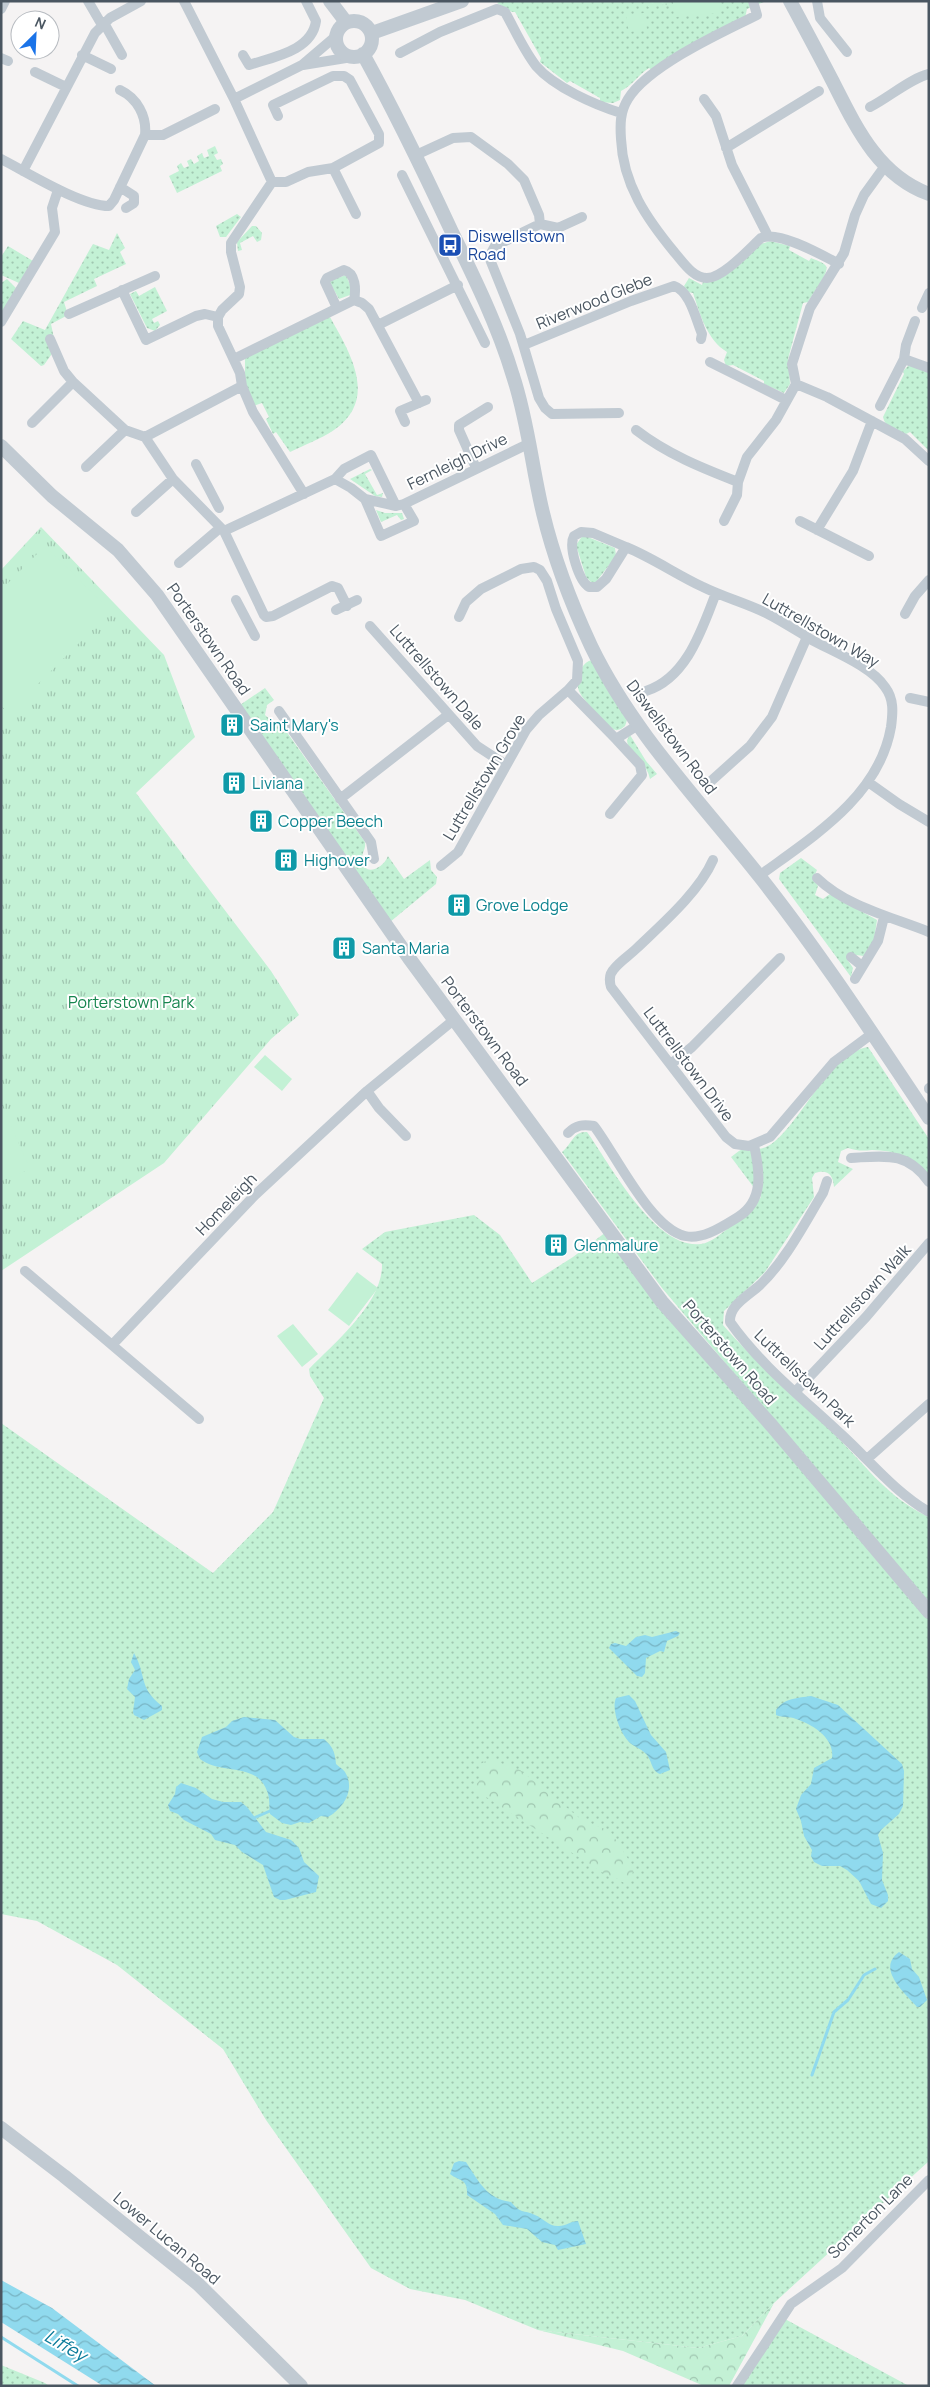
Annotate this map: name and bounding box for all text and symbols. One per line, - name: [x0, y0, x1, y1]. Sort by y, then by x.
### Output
- north arrow: [10, 10, 60, 60]
- text: N: [32, 12, 49, 33]
- place label: Diswellstown Road: [468, 225, 565, 265]
- bus stop icon: Diswellstown Road: [437, 232, 463, 258]
- street label: Riverwood Glebe: [533, 268, 655, 334]
- street label: Fernleigh Drive: [403, 427, 511, 495]
- street label: Porterstown Road: [162, 579, 256, 699]
- street label: Luttrellstown Way: [758, 588, 884, 673]
- street label: Luttrellstown Dale: [385, 619, 489, 735]
- street label: Diswellstown Road: [622, 675, 722, 799]
- street label: Luttrellstown Grove: [438, 710, 530, 844]
- building icon: Saint Mary's: [219, 712, 245, 738]
- place label: Saint Mary's: [250, 714, 339, 736]
- building icon: Liviana: [221, 770, 247, 796]
- place label: Liviana: [252, 772, 303, 794]
- building icon: Copper Beech: [248, 808, 274, 834]
- place label: Copper Beech: [278, 810, 383, 832]
- building icon: Highover: [273, 847, 299, 873]
- place label: Highover: [304, 849, 370, 871]
- building icon: Grove Lodge: [446, 892, 472, 918]
- place label: Grove Lodge: [476, 894, 568, 916]
- building icon: Santa Maria: [331, 935, 357, 961]
- place label: Santa Maria: [362, 937, 449, 959]
- street label: Porterstown Road: [436, 972, 534, 1090]
- park label: Porterstown Park: [68, 991, 195, 1013]
- street label: Luttrellstown Drive: [639, 1002, 739, 1126]
- street label: Homeleigh: [191, 1168, 261, 1240]
- building icon: Glenmalure: [543, 1232, 569, 1258]
- place label: Glenmalure: [574, 1234, 658, 1256]
- street label: Luttrellstown Walk: [809, 1239, 916, 1355]
- street label: Porterstown Road: [678, 1295, 782, 1409]
- street label: Luttrellstown Park: [750, 1324, 861, 1433]
- street label: Somerton Lane: [823, 2169, 917, 2263]
- street label: Lower Lucan Road: [109, 2187, 225, 2289]
- water label: Liffey: [41, 2323, 94, 2368]

